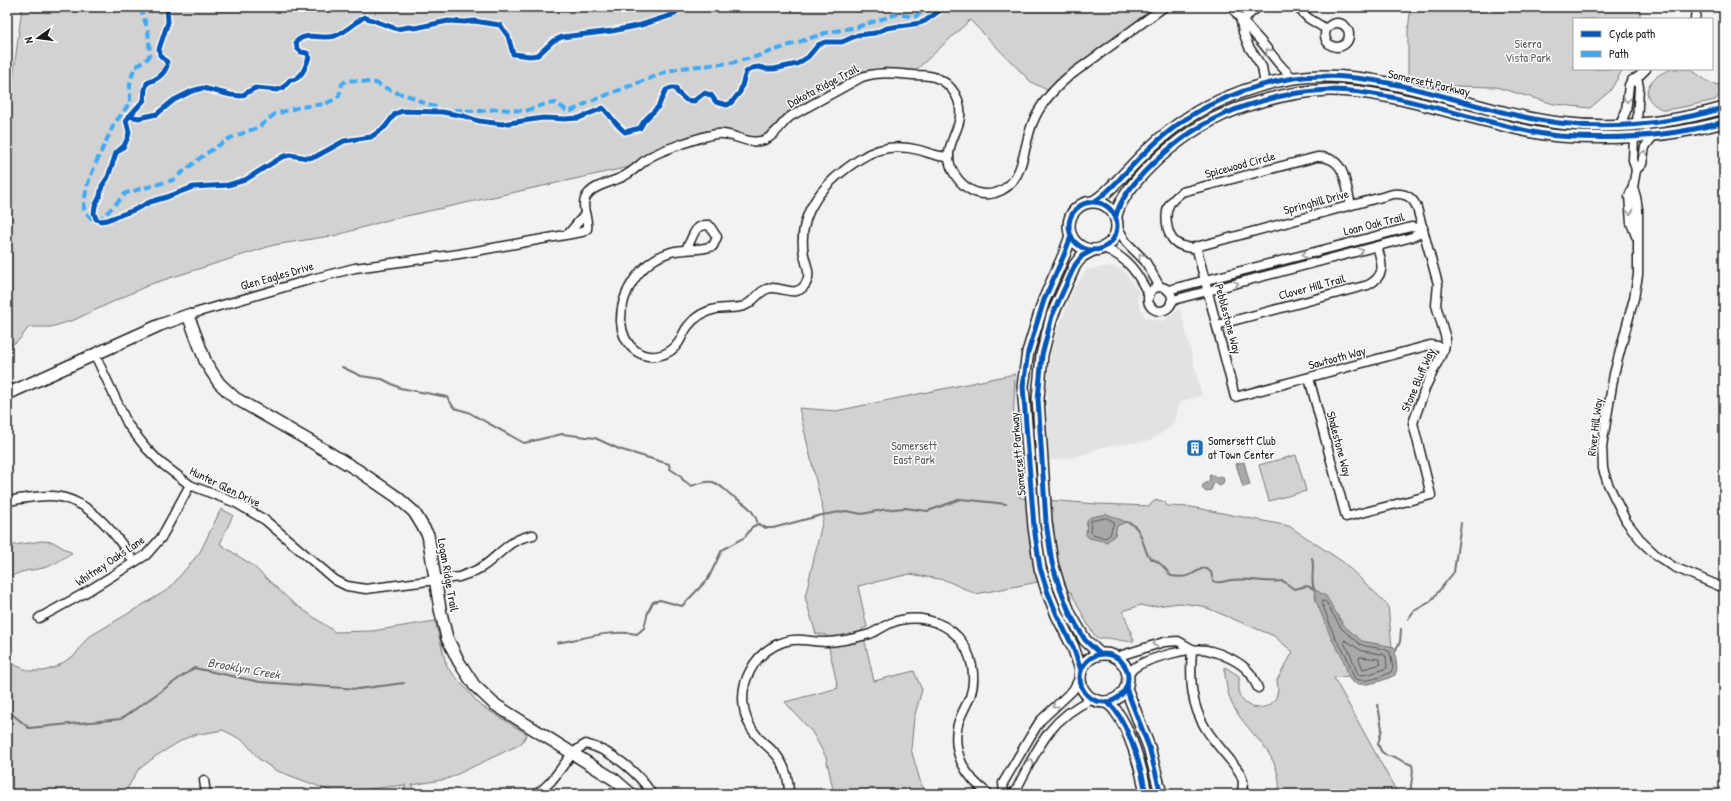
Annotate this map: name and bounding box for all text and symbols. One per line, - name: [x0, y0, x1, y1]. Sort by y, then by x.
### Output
- north arrow: [18, 18, 58, 58]
- legend: [1573, 18, 1713, 70]
- text: Cycle path: [1609, 25, 1655, 42]
- park label: Sierra Vista Park: [1505, 35, 1551, 66]
- text: N: [21, 36, 36, 45]
- text: Path: [1609, 45, 1629, 62]
- one-way arrow: [1266, 48, 1273, 55]
- street label: Dakota Ridge Trail: [784, 59, 862, 111]
- street label: Somersett Parkway: [1386, 65, 1472, 100]
- one-way arrow: [1622, 97, 1631, 103]
- street label: Spicewood Circle: [1203, 147, 1277, 182]
- one-way arrow: [1640, 150, 1648, 156]
- street label: Springhill Drive: [1281, 185, 1351, 218]
- street label: Loan Oak Trail: [1342, 208, 1407, 239]
- one-way arrow: [1625, 209, 1634, 215]
- one-way arrow: [1358, 247, 1364, 255]
- one-way arrow: [1300, 250, 1307, 258]
- one-way arrow: [1138, 253, 1145, 260]
- street label: Glen Eagles Drive: [238, 257, 316, 294]
- street label: Clover Hill Trail: [1277, 269, 1348, 304]
- one-way arrow: [1232, 280, 1239, 288]
- street label: Pebblestone Way: [1211, 282, 1246, 356]
- street label: Sawtooth Way: [1306, 342, 1367, 373]
- street label: Stone Bluff Way: [1396, 345, 1439, 414]
- street label: River Hill Way: [1583, 397, 1607, 457]
- street label: Shalestone Way: [1323, 409, 1356, 478]
- street label: Somersett Parkway: [1005, 412, 1030, 496]
- place label: Somersett Club at Town Center: [1208, 432, 1276, 463]
- park label: Somersett East Park: [891, 437, 938, 468]
- building icon: Somersett Club at Town Center: [1185, 438, 1205, 458]
- street label: Hunter Glen Drive: [187, 462, 264, 511]
- street label: Whitney Oaks Lane: [72, 531, 148, 590]
- street label: Logan Ridge Trail: [434, 537, 463, 614]
- one-way arrow: [1152, 639, 1159, 648]
- water label: Brooklyn Creek: [206, 653, 283, 683]
- one-way arrow: [1053, 701, 1060, 708]
- one-way arrow: [1026, 758, 1034, 765]

